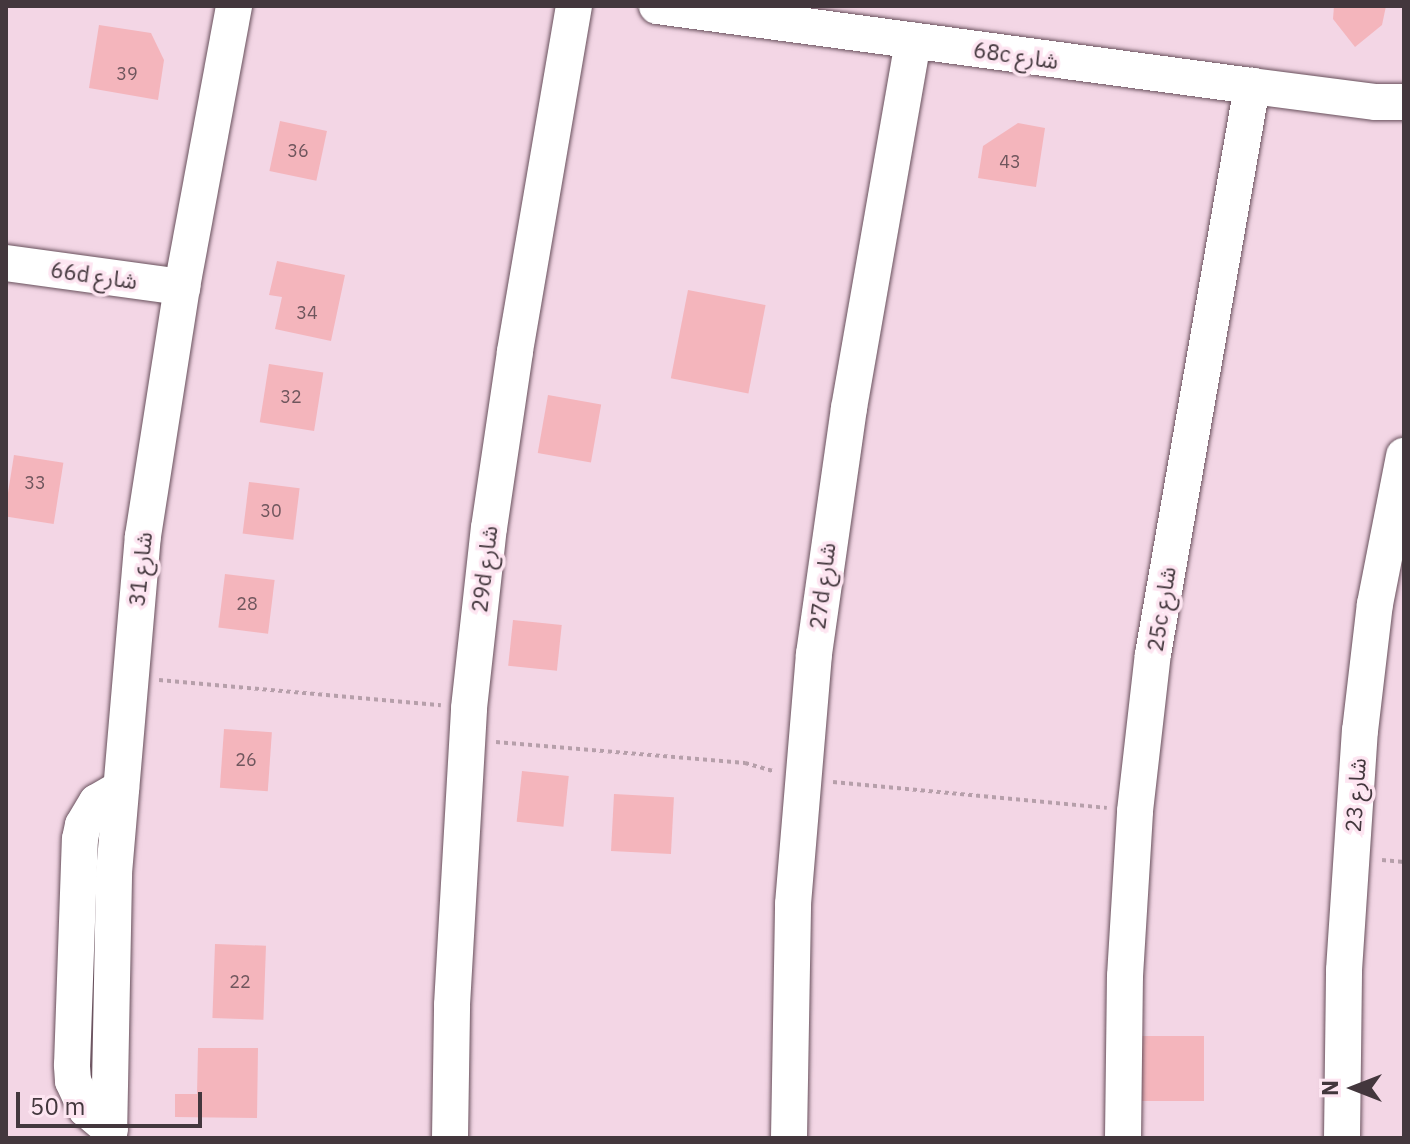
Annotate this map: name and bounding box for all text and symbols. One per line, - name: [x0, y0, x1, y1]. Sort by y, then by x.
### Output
- street label: 68c شارع: [972, 36, 1060, 74]
- house number: 39: [116, 63, 138, 85]
- house number: 36: [287, 140, 309, 162]
- house number: 43: [999, 151, 1021, 173]
- street label: 66d شارع: [49, 256, 139, 294]
- house number: 34: [296, 302, 318, 324]
- house number: 32: [280, 386, 302, 408]
- house number: 33: [24, 472, 46, 494]
- house number: 30: [260, 500, 282, 522]
- street label: 29d شارع: [466, 524, 502, 614]
- street label: شارع 31: [123, 531, 157, 607]
- street label: 27d شارع: [804, 541, 840, 631]
- street label: 25c شارع: [1141, 565, 1181, 653]
- house number: 28: [236, 593, 258, 615]
- house number: 26: [235, 749, 257, 771]
- street label: شارع 23: [1339, 757, 1371, 833]
- house number: 22: [229, 971, 251, 993]
- north arrow: [1314, 1048, 1394, 1128]
- scale bar: [20, 1076, 206, 1126]
- text: N: [1315, 1080, 1344, 1096]
- text: 50 m: [30, 1090, 85, 1122]

